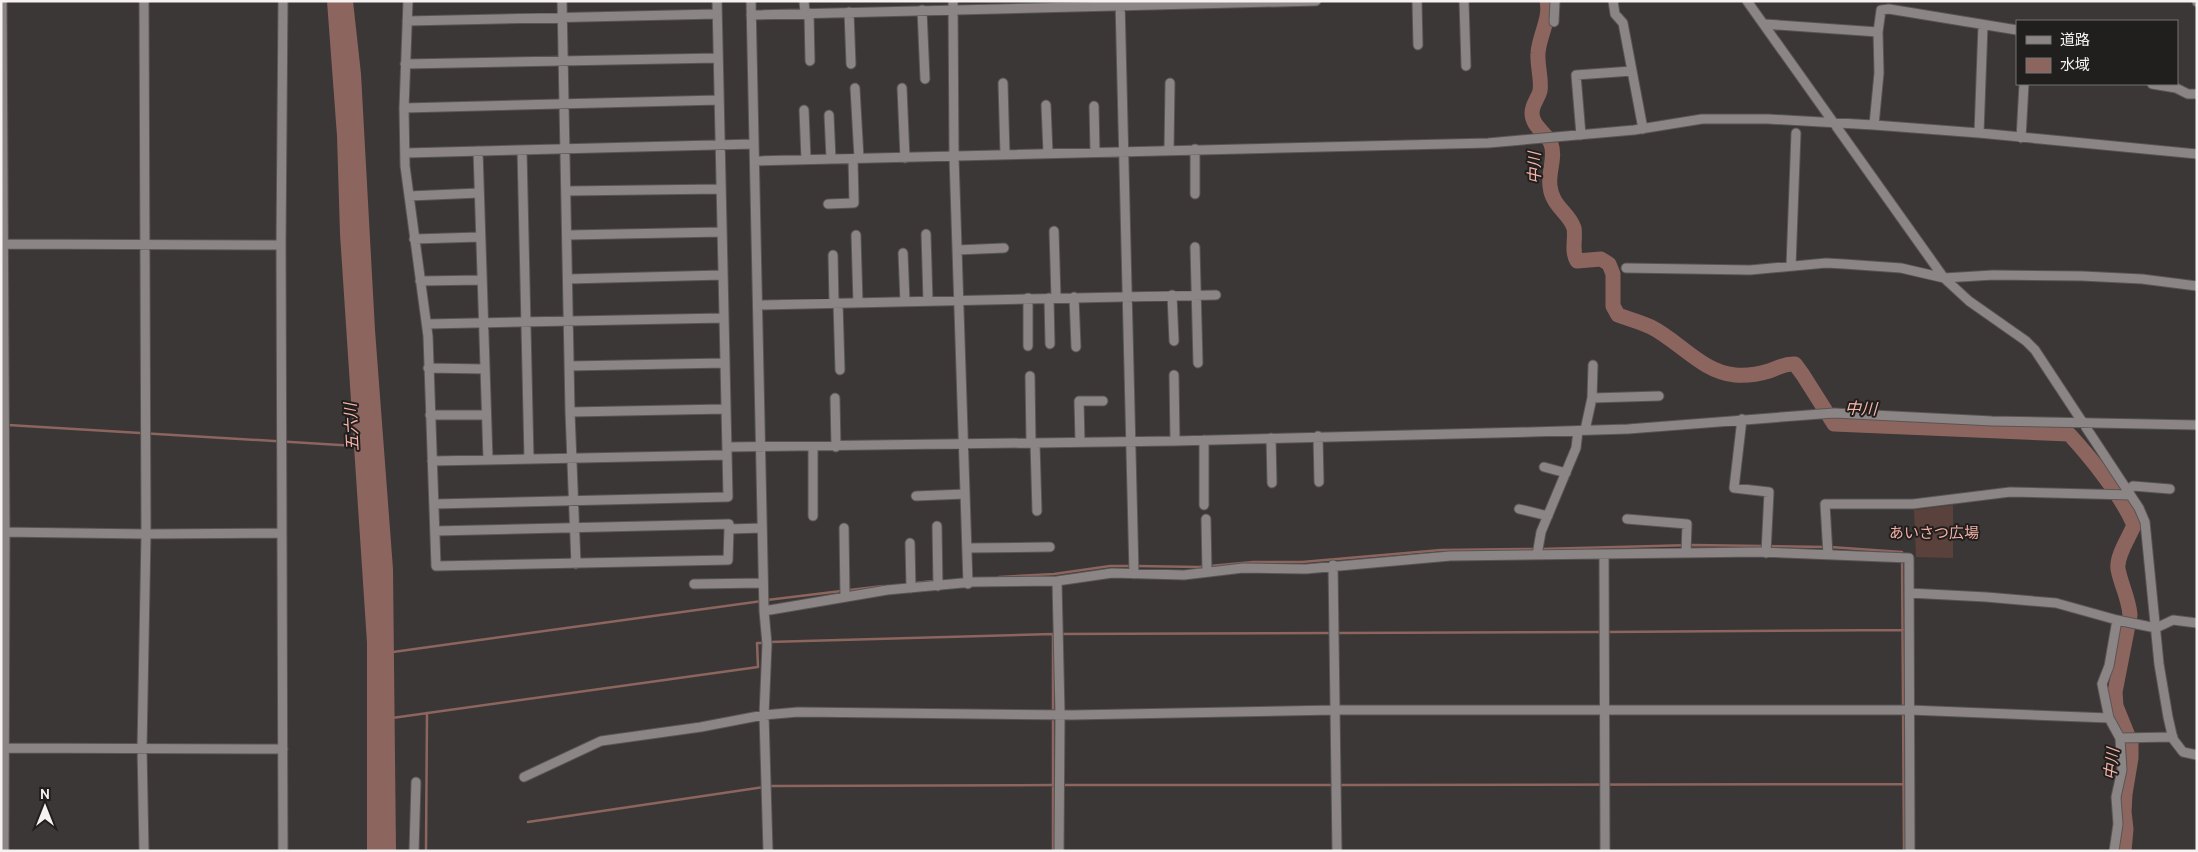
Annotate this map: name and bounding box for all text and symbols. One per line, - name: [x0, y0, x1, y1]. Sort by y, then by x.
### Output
- legend: [2016, 20, 2178, 85]
- text: 道路: [2060, 31, 2090, 49]
- text: 水域: [2060, 56, 2090, 74]
- water label: 中川: [1525, 150, 1544, 184]
- water label: 中川: [1845, 398, 1879, 419]
- water label: 五六川: [341, 401, 362, 451]
- park label: あいさつ広場: [1889, 524, 1979, 542]
- water label: 中川: [2100, 745, 2123, 781]
- north arrow: [20, 782, 70, 832]
- text: N: [40, 785, 50, 803]

